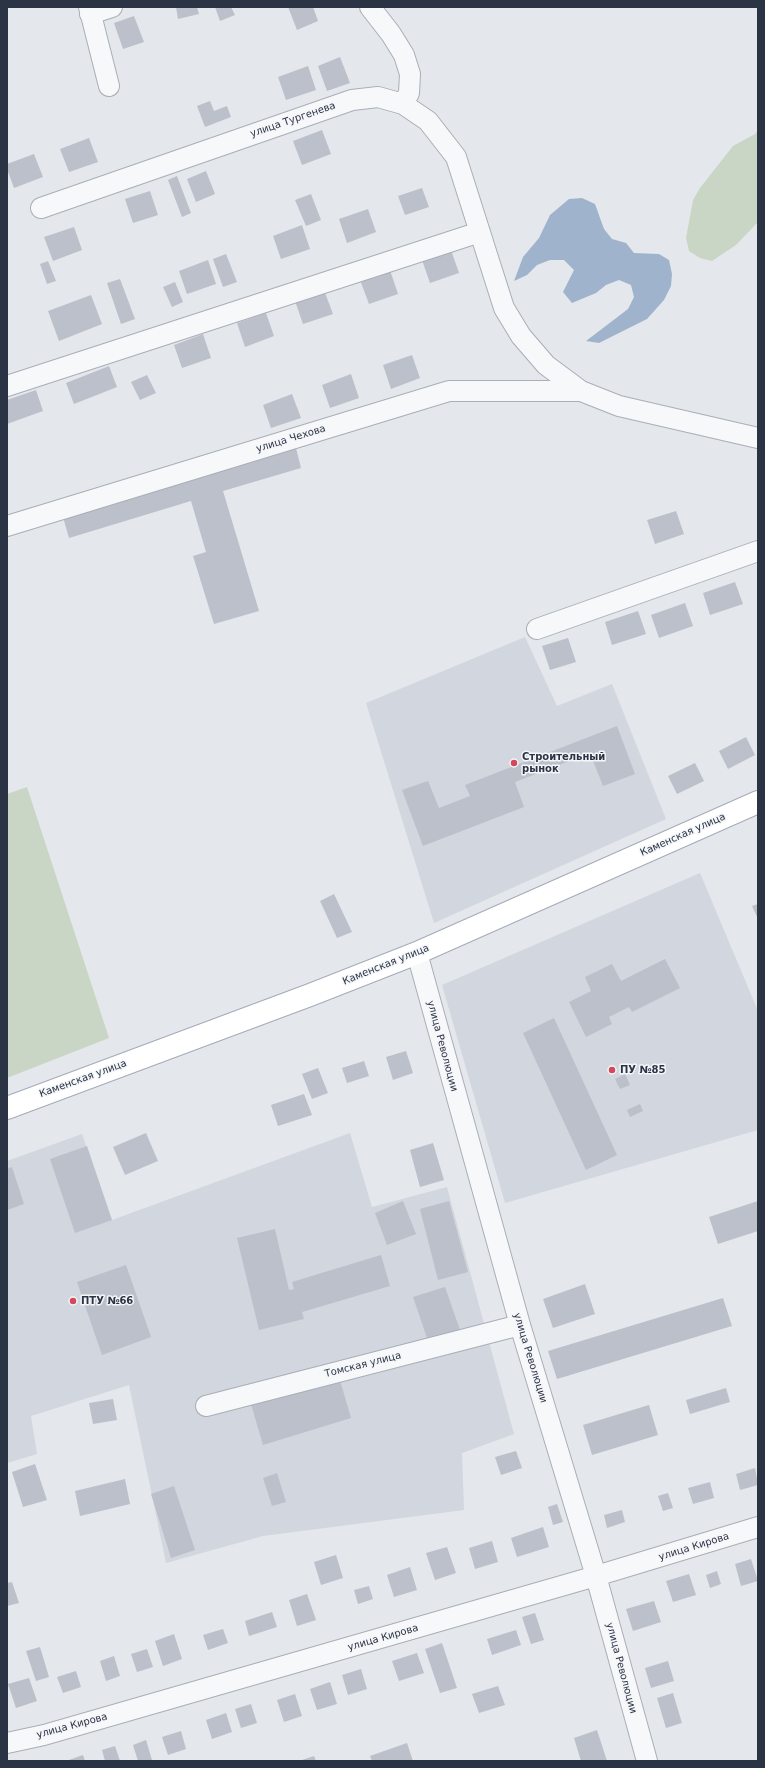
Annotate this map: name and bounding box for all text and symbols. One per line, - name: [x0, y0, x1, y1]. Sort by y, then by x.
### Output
- street label: улица Тургенева: [249, 100, 337, 140]
- street label: улица Чехова: [255, 423, 327, 455]
- place label: Строительный рынок: [522, 751, 605, 774]
- marker: Строительный рынок: [509, 758, 519, 768]
- street label: Каменская улица: [639, 811, 727, 859]
- street label: Каменская улица: [341, 942, 431, 988]
- street label: улица Революции: [424, 999, 460, 1093]
- street label: Каменская улица: [38, 1058, 128, 1100]
- place label: ПУ №85: [620, 1064, 666, 1076]
- marker: ПУ №85: [607, 1065, 617, 1075]
- place label: ПТУ №66: [81, 1295, 133, 1307]
- marker: ПТУ №66: [68, 1296, 78, 1306]
- street label: улица Революции: [511, 1311, 549, 1405]
- street label: Томская улица: [324, 1350, 402, 1380]
- street label: улица Кирова: [657, 1531, 731, 1563]
- street label: улица Революции: [603, 1621, 639, 1715]
- street label: улица Кирова: [346, 1622, 420, 1654]
- street label: улица Кирова: [35, 1711, 109, 1741]

